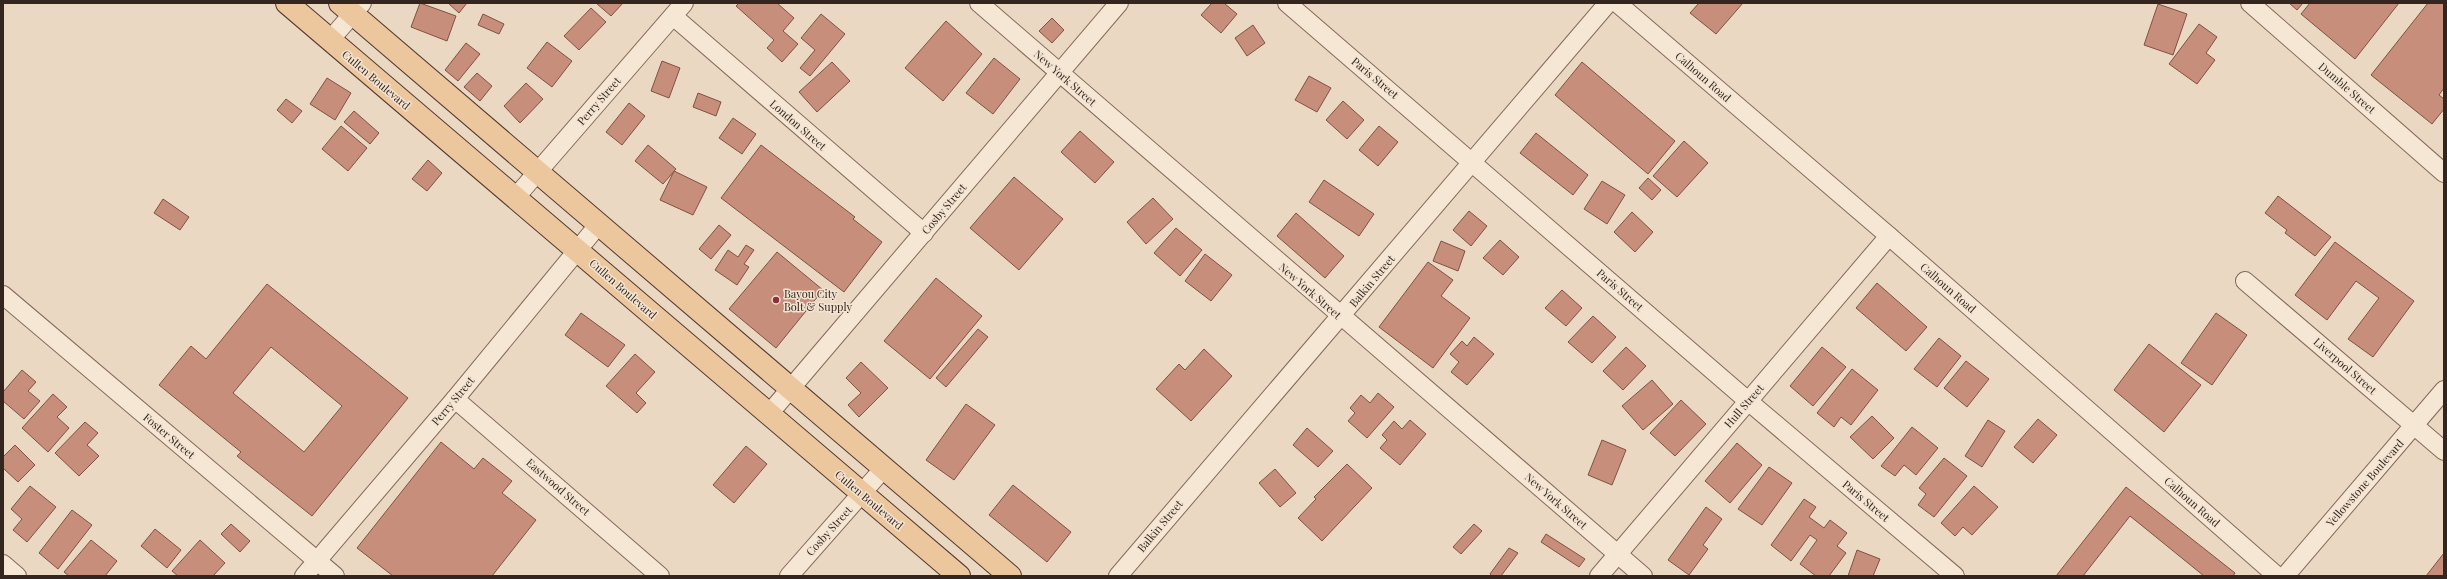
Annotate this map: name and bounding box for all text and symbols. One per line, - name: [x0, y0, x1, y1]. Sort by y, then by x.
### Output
- street label: New York Street: [1031, 46, 1100, 109]
- street label: Cullen Boulevard: [339, 47, 414, 113]
- street label: Calhoun Road: [1672, 48, 1735, 105]
- street label: Paris Street: [1349, 54, 1402, 102]
- street label: Dumble Street: [2316, 59, 2379, 117]
- street label: Perry Street: [574, 73, 624, 128]
- street label: London Street: [767, 96, 830, 153]
- street label: Cosby Street: [918, 180, 969, 237]
- street label: Balkin Street: [1345, 251, 1398, 310]
- street label: Cullen Boulevard: [586, 255, 661, 322]
- street label: New York Street: [1276, 259, 1345, 322]
- street label: Calhoun Road: [1917, 259, 1980, 316]
- street label: Paris Street: [1594, 265, 1647, 314]
- place label: Bayou City Bolt & Supply: [784, 286, 853, 314]
- marker: Bayou City Bolt & Supply: [771, 295, 781, 305]
- street label: Liverpool Street: [2311, 334, 2380, 397]
- street label: Perry Street: [428, 373, 477, 428]
- street label: Hull Street: [1721, 381, 1767, 431]
- street label: Foster Street: [140, 410, 198, 462]
- street label: Yellowstone Boulevard: [2322, 435, 2407, 530]
- street label: Eastwood Street: [523, 455, 594, 519]
- street label: Cullen Boulevard: [832, 467, 907, 533]
- street label: New York Street: [1522, 469, 1591, 532]
- street label: Calhoun Road: [2161, 473, 2224, 530]
- street label: Paris Street: [1840, 477, 1893, 525]
- street label: Balkin Street: [1133, 496, 1186, 555]
- street label: Cosby Street: [802, 502, 855, 559]

